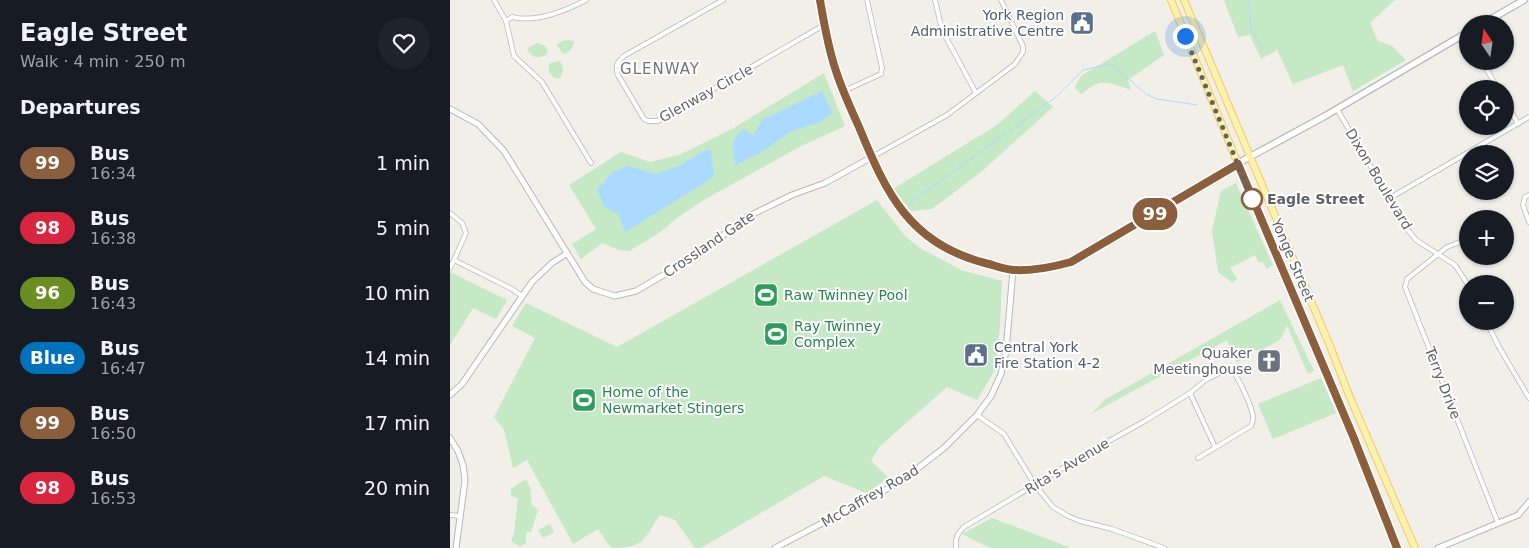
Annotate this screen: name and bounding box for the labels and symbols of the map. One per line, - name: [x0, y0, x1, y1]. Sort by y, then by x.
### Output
- place label: York Region Administrative Centre: [911, 7, 1064, 39]
- public building icon: York Region Administrative Centre: [1069, 10, 1095, 36]
- north arrow: [1459, 15, 1514, 70]
- your location: [1173, 24, 1198, 49]
- district label: GLENWAY: [620, 60, 700, 78]
- street label: Glenway Circle: [657, 61, 755, 125]
- street label: Dixon Boulevard: [1342, 125, 1416, 233]
- marker: Eagle Street: [1241, 188, 1263, 210]
- place label: Eagle Street: [1267, 191, 1365, 207]
- line badge: 99: [1132, 198, 1178, 230]
- street label: Crossland Gate: [660, 208, 758, 280]
- street label: Yonge Street: [1268, 215, 1318, 304]
- sports icon: Raw Twinney Pool: [753, 282, 779, 308]
- place label: Raw Twinney Pool: [784, 287, 908, 303]
- place label: Ray Twinney Complex: [794, 318, 881, 350]
- sports icon: Ray Twinney Complex: [763, 321, 789, 347]
- place label: Central York Fire Station 4-2: [994, 339, 1101, 371]
- public building icon: Central York Fire Station 4-2: [963, 342, 989, 368]
- street label: Terry Drive: [1422, 344, 1464, 421]
- place label: Quaker Meetinghouse: [1153, 345, 1252, 377]
- church icon: Quaker Meetinghouse: [1256, 348, 1282, 374]
- place label: Home of the Newmarket Stingers: [602, 384, 744, 416]
- sports icon: Home of the Newmarket Stingers: [571, 387, 597, 413]
- street label: Rita's Avenue: [1022, 435, 1112, 497]
- street label: McCaffrey Road: [818, 462, 922, 530]

